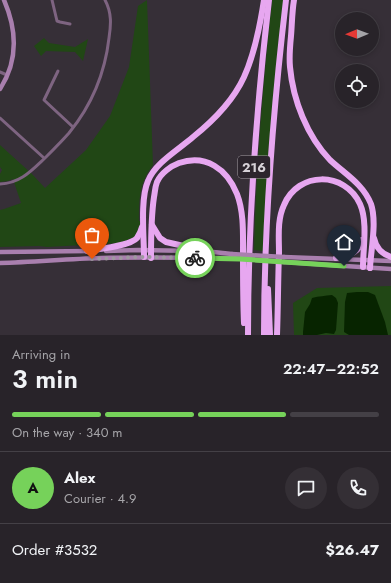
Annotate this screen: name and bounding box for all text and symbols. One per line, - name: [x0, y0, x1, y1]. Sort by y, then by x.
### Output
- north arrow: [335, 12, 379, 56]
- map controls: [335, 12, 379, 108]
- button: locate: [335, 64, 379, 108]
- road number: 216: [238, 156, 270, 178]
- pin: [75, 218, 109, 259]
- icon: bag: [81, 224, 103, 246]
- pin: [327, 225, 361, 266]
- icon: home: [333, 231, 355, 253]
- courier: [175, 238, 215, 278]
- icon: bike: [184, 247, 206, 269]
- text: Arriving in: [12, 345, 70, 364]
- text: 22:47–22:52: [283, 358, 379, 380]
- text: 3 min: [12, 360, 78, 398]
- text: On the way · 340 m: [12, 423, 123, 442]
- text: Alex: [64, 467, 95, 489]
- button: chat: [285, 467, 327, 509]
- button: phone: [337, 467, 379, 509]
- text: A: [27, 477, 39, 499]
- text: Courier · 4.9: [64, 489, 137, 508]
- text: Order #3532: [12, 539, 97, 561]
- text: $26.47: [325, 539, 379, 561]

